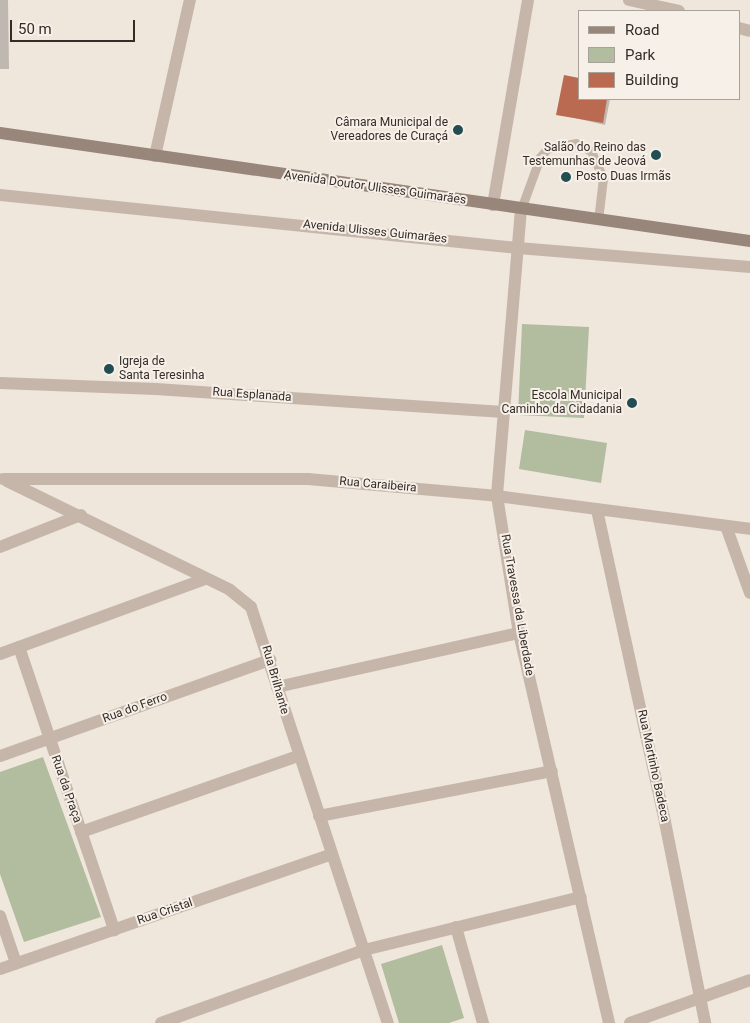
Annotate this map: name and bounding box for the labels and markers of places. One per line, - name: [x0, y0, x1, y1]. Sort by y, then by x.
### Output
- place label: Câmara Municipal de Vereadores de Curaçá: [331, 116, 448, 144]
- marker: Câmara Municipal de Vereadores de Curaçá: [452, 124, 464, 136]
- place label: Salão do Reino das Testemunhas de Jeová: [522, 141, 646, 169]
- marker: Salão do Reino das Testemunhas de Jeová: [650, 149, 662, 161]
- place label: Posto Duas Irmãs: [576, 170, 671, 184]
- marker: Posto Duas Irmãs: [560, 171, 572, 183]
- place label: Igreja de Santa Teresinha: [119, 355, 205, 383]
- marker: Igreja de Santa Teresinha: [103, 363, 115, 375]
- place label: Escola Municipal Caminho da Cidadania: [502, 389, 622, 417]
- marker: Escola Municipal Caminho da Cidadania: [626, 397, 638, 409]

